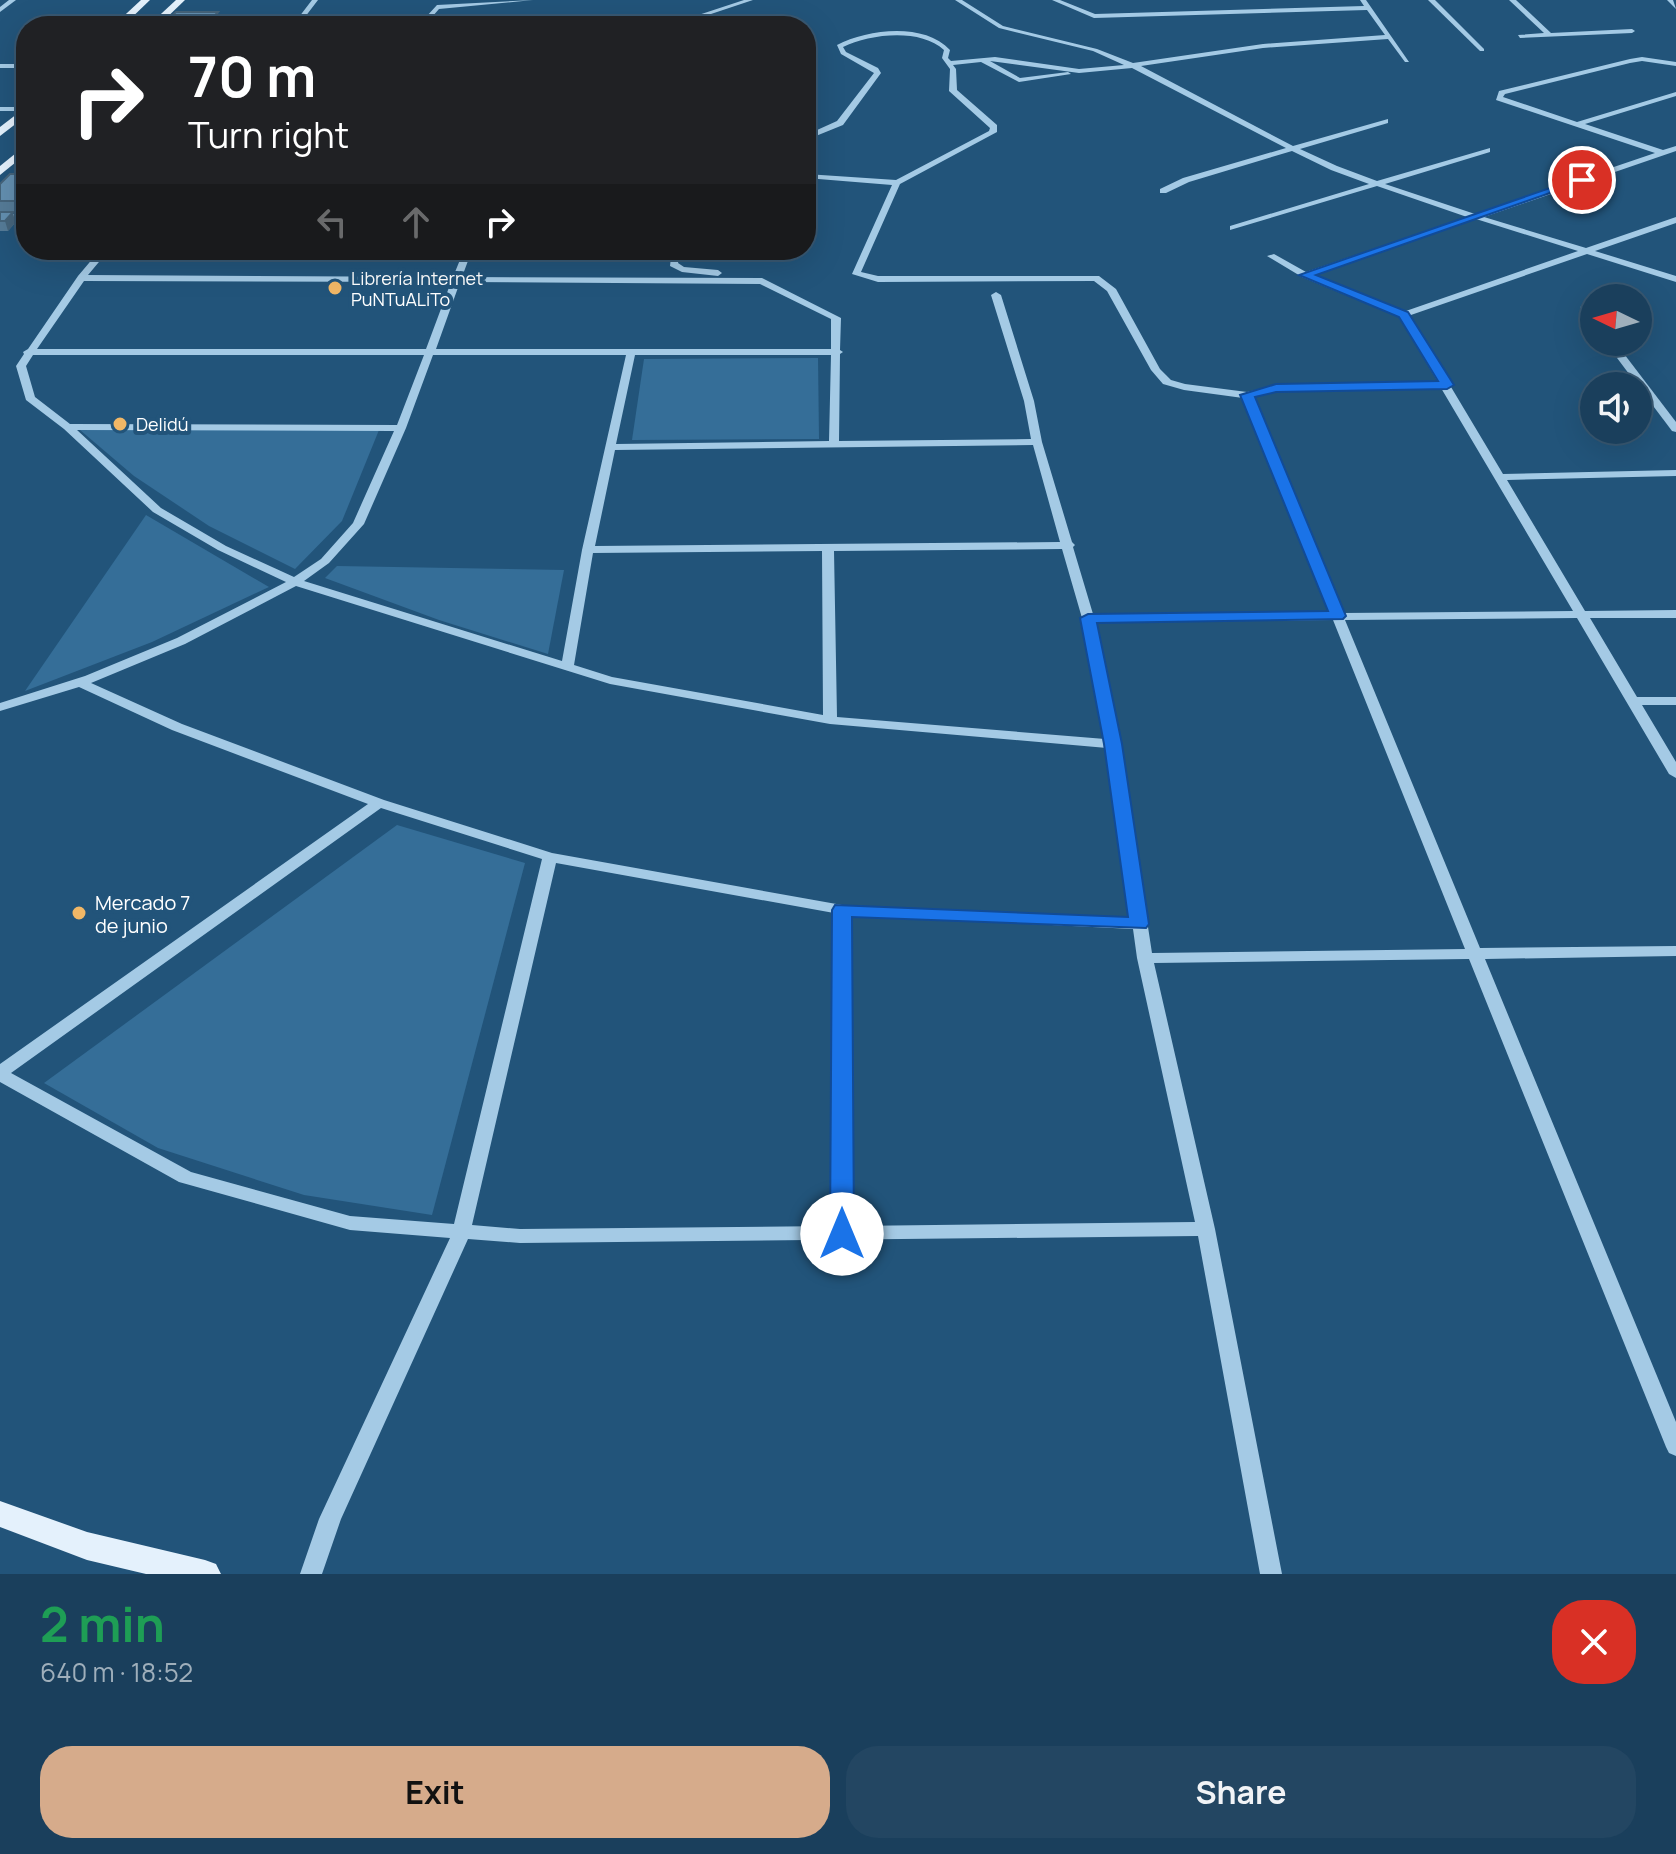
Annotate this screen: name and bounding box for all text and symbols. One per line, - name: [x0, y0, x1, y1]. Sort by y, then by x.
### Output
- text: 70 m: [188, 37, 316, 114]
- icon: right: [56, 48, 160, 152]
- text: Turn right: [188, 110, 349, 159]
- pin: [1548, 146, 1616, 214]
- icon: arrive: [1560, 158, 1604, 202]
- icon: left: [310, 200, 354, 244]
- icon: ahead: [394, 200, 438, 244]
- icon: right: [478, 200, 522, 244]
- place label: Librería Internet PuNTuALiTo: [351, 266, 483, 311]
- marker: Librería Internet PuNTuALiTo: [326, 279, 344, 297]
- north arrow: [1580, 284, 1652, 356]
- map controls: [1580, 284, 1652, 444]
- button: sound: [1580, 372, 1652, 444]
- place label: Delidú: [136, 412, 188, 436]
- marker: Delidú: [111, 415, 129, 433]
- place label: Mercado 7 de junio: [95, 889, 190, 939]
- marker: Mercado 7 de junio: [70, 904, 88, 922]
- position arrow: [800, 1192, 884, 1276]
- text: 2 min: [40, 1591, 165, 1656]
- button: close: [1552, 1600, 1636, 1684]
- text: 640 m · 18:52: [40, 1654, 193, 1690]
- button: Exit: [40, 1746, 830, 1838]
- button: Share: [846, 1746, 1636, 1838]

